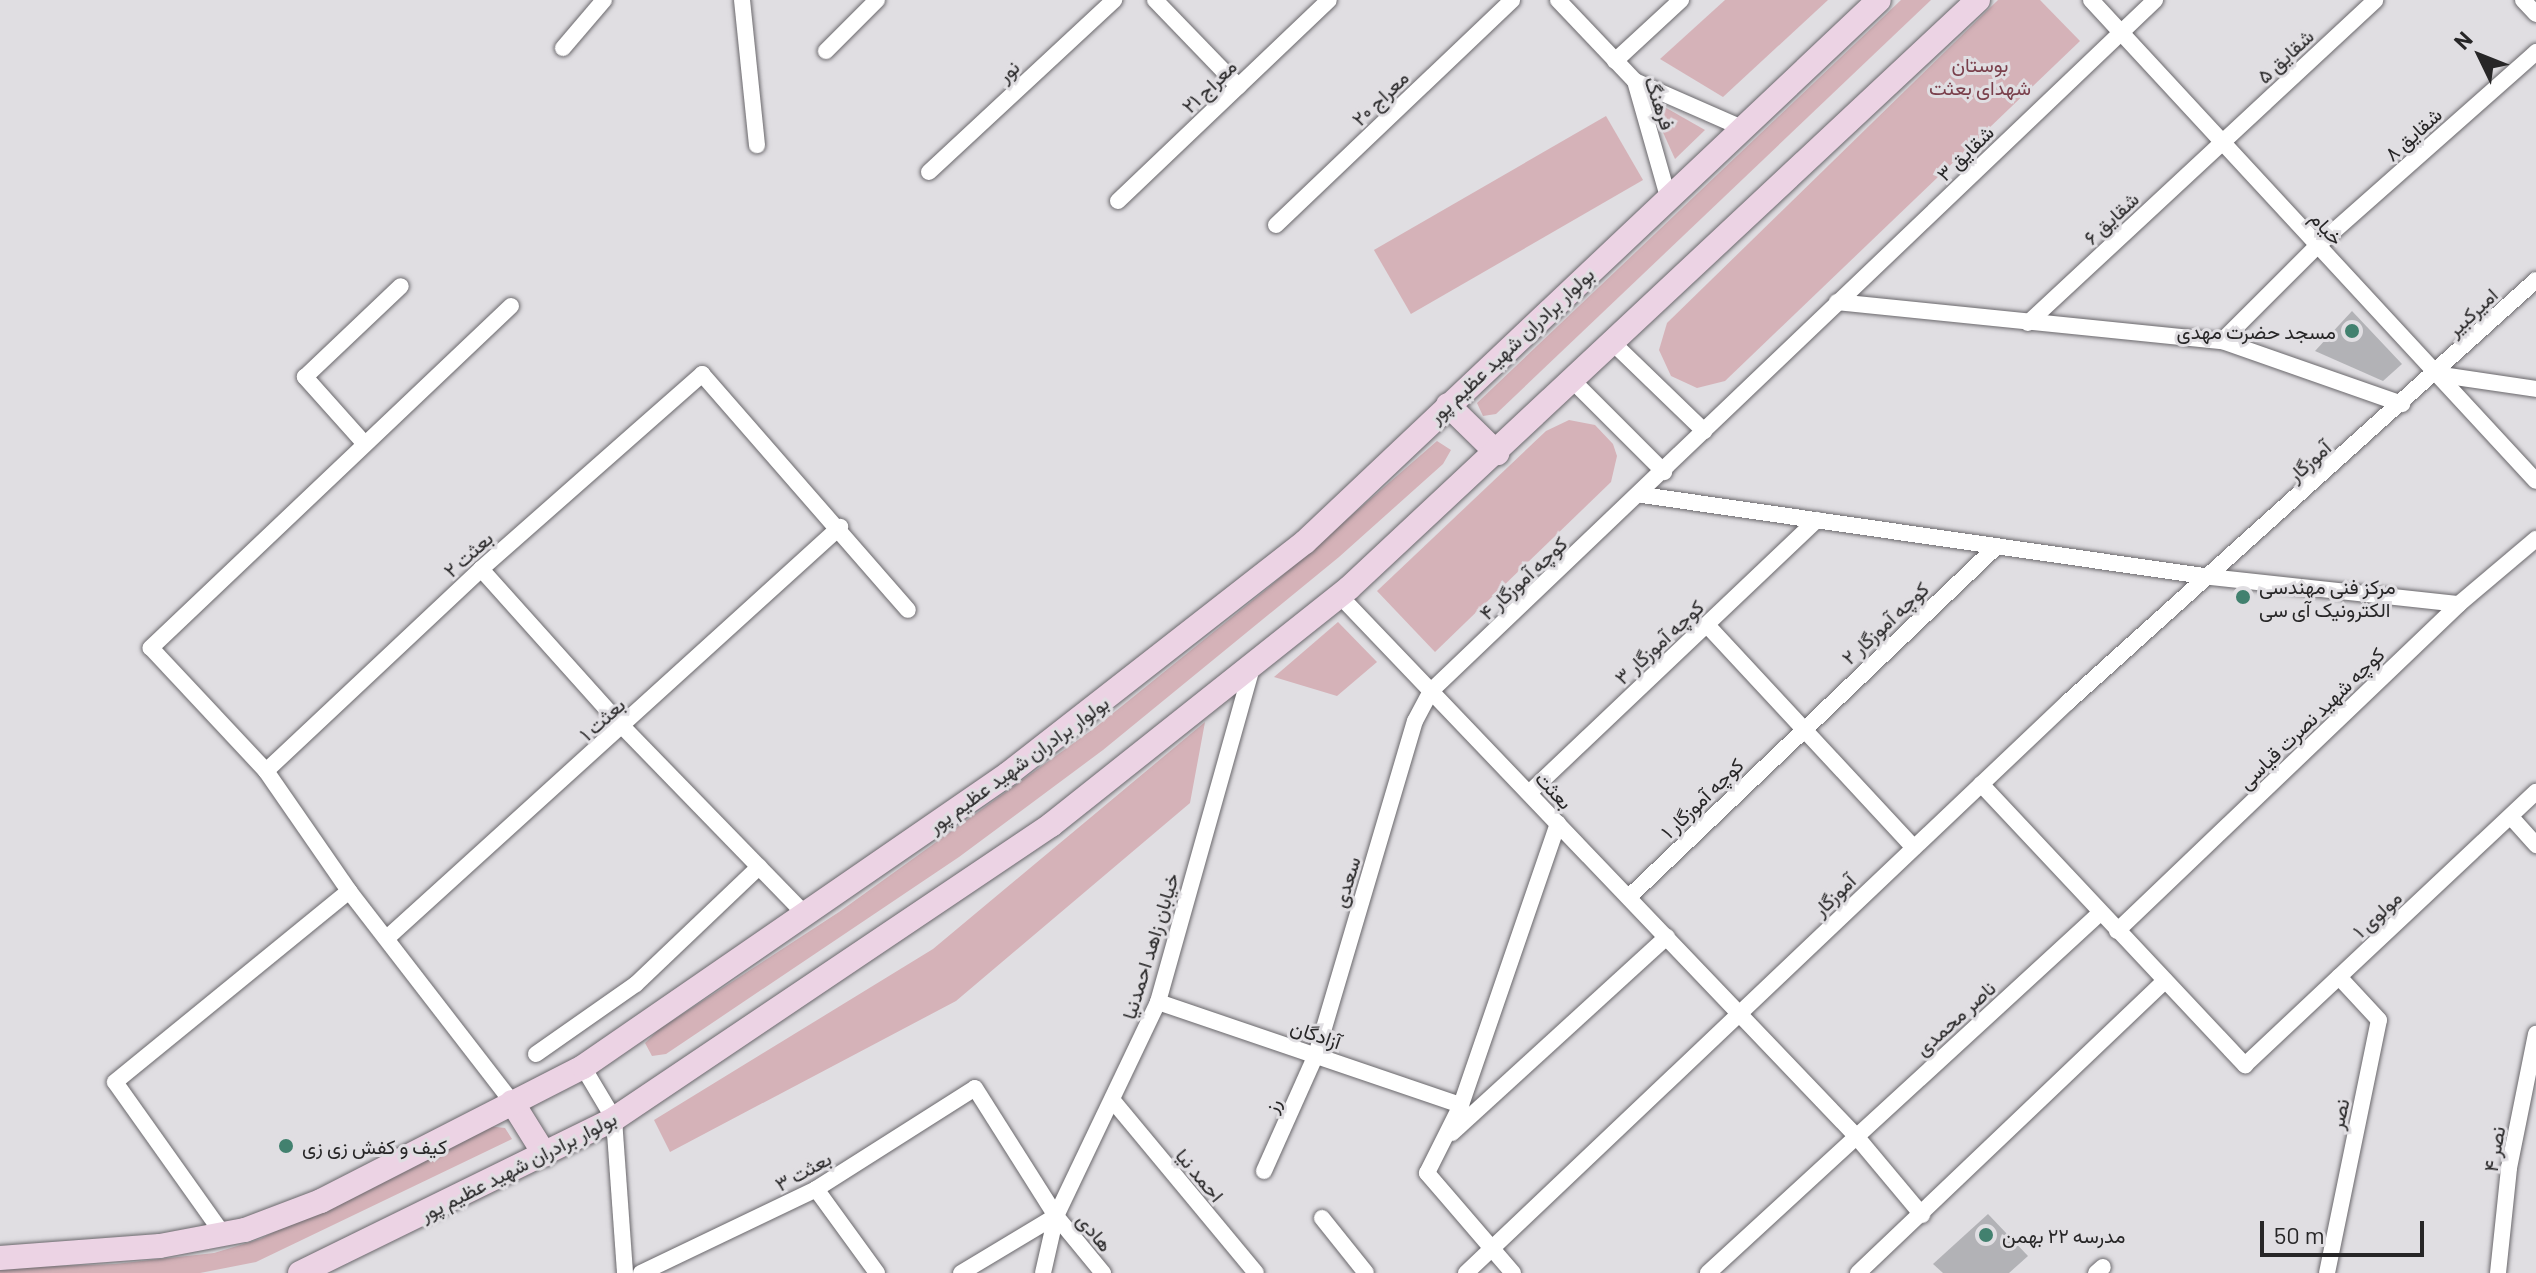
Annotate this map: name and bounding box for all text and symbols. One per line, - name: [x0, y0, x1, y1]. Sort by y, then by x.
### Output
- north arrow: [2440, 16, 2520, 96]
- street label: شقایق ۵: [2252, 24, 2318, 88]
- text: N: [2448, 25, 2477, 54]
- park label: بوستان شهدای بعثت: [1929, 53, 2031, 100]
- street label: معراج ۲۱: [1177, 54, 1241, 118]
- street label: نور: [992, 55, 1024, 87]
- street label: معراج ۲۰: [1347, 65, 1413, 131]
- street label: فرهنگ: [1640, 73, 1680, 133]
- street label: شقایق ۸: [2380, 102, 2446, 166]
- street label: شقایق ۳: [1932, 120, 1998, 186]
- street label: شقایق ۶: [2079, 187, 2143, 249]
- street label: خیام: [2305, 206, 2349, 250]
- street label: بولوار برادران شهید عظیم‌ پور: [1423, 262, 1599, 428]
- street label: امیرکبیر: [2442, 283, 2502, 341]
- place label: مسجد حضرت مهدی: [2177, 319, 2336, 343]
- marker: مسجد حضرت مهدی: [2343, 322, 2361, 340]
- street label: آموزگار: [2282, 435, 2336, 487]
- street label: بعثت ۲: [439, 526, 497, 582]
- street label: کوچه آموزگار ۴: [1474, 531, 1572, 625]
- place label: مرکز فنی مهندسی الکترونیک آی سی: [2259, 574, 2396, 621]
- street label: کوچه آموزگار ۲: [1837, 577, 1933, 669]
- marker: مرکز فنی مهندسی الکترونیک آی سی: [2234, 588, 2252, 606]
- street label: کوچه آموزگار ۳: [1610, 595, 1708, 689]
- street label: کوچه شهید نصرت قیاسی: [2233, 642, 2389, 794]
- street label: بولوار برادران شهید عظیم‌ پور: [923, 690, 1113, 838]
- street label: بعثت ۱: [574, 692, 630, 746]
- street label: کوچه آموزگار ۱: [1656, 753, 1748, 843]
- street label: بعثت: [1530, 766, 1578, 814]
- street label: سعدی: [1327, 854, 1365, 910]
- street label: آموزگار: [1808, 869, 1860, 921]
- street label: خیابان زاهد احمدنیا: [1116, 870, 1184, 1022]
- street label: مولوی ۱: [2348, 885, 2406, 943]
- street label: ناصر محمدی: [1910, 976, 2000, 1060]
- street label: آزادگان: [1288, 1014, 1344, 1054]
- street label: رز: [1258, 1094, 1286, 1116]
- street label: نصر: [2324, 1097, 2354, 1131]
- street label: بولوار برادران شهید عظیم‌ پور: [416, 1106, 620, 1226]
- street label: نصر ۴: [2478, 1124, 2510, 1174]
- place label: کیف و کفش زی زی: [302, 1134, 447, 1158]
- marker: کیف و کفش زی زی: [277, 1137, 295, 1155]
- street label: احمد نیا: [1171, 1143, 1229, 1207]
- street label: بعثت ۳: [771, 1146, 835, 1196]
- scale bar: [2264, 1205, 2428, 1255]
- street label: هادی: [1072, 1208, 1118, 1256]
- text: 50 m: [2274, 1220, 2325, 1249]
- place label: مدرسه ۲۲ بهمن: [2002, 1223, 2125, 1247]
- marker: مدرسه ۲۲ بهمن: [1977, 1226, 1995, 1244]

